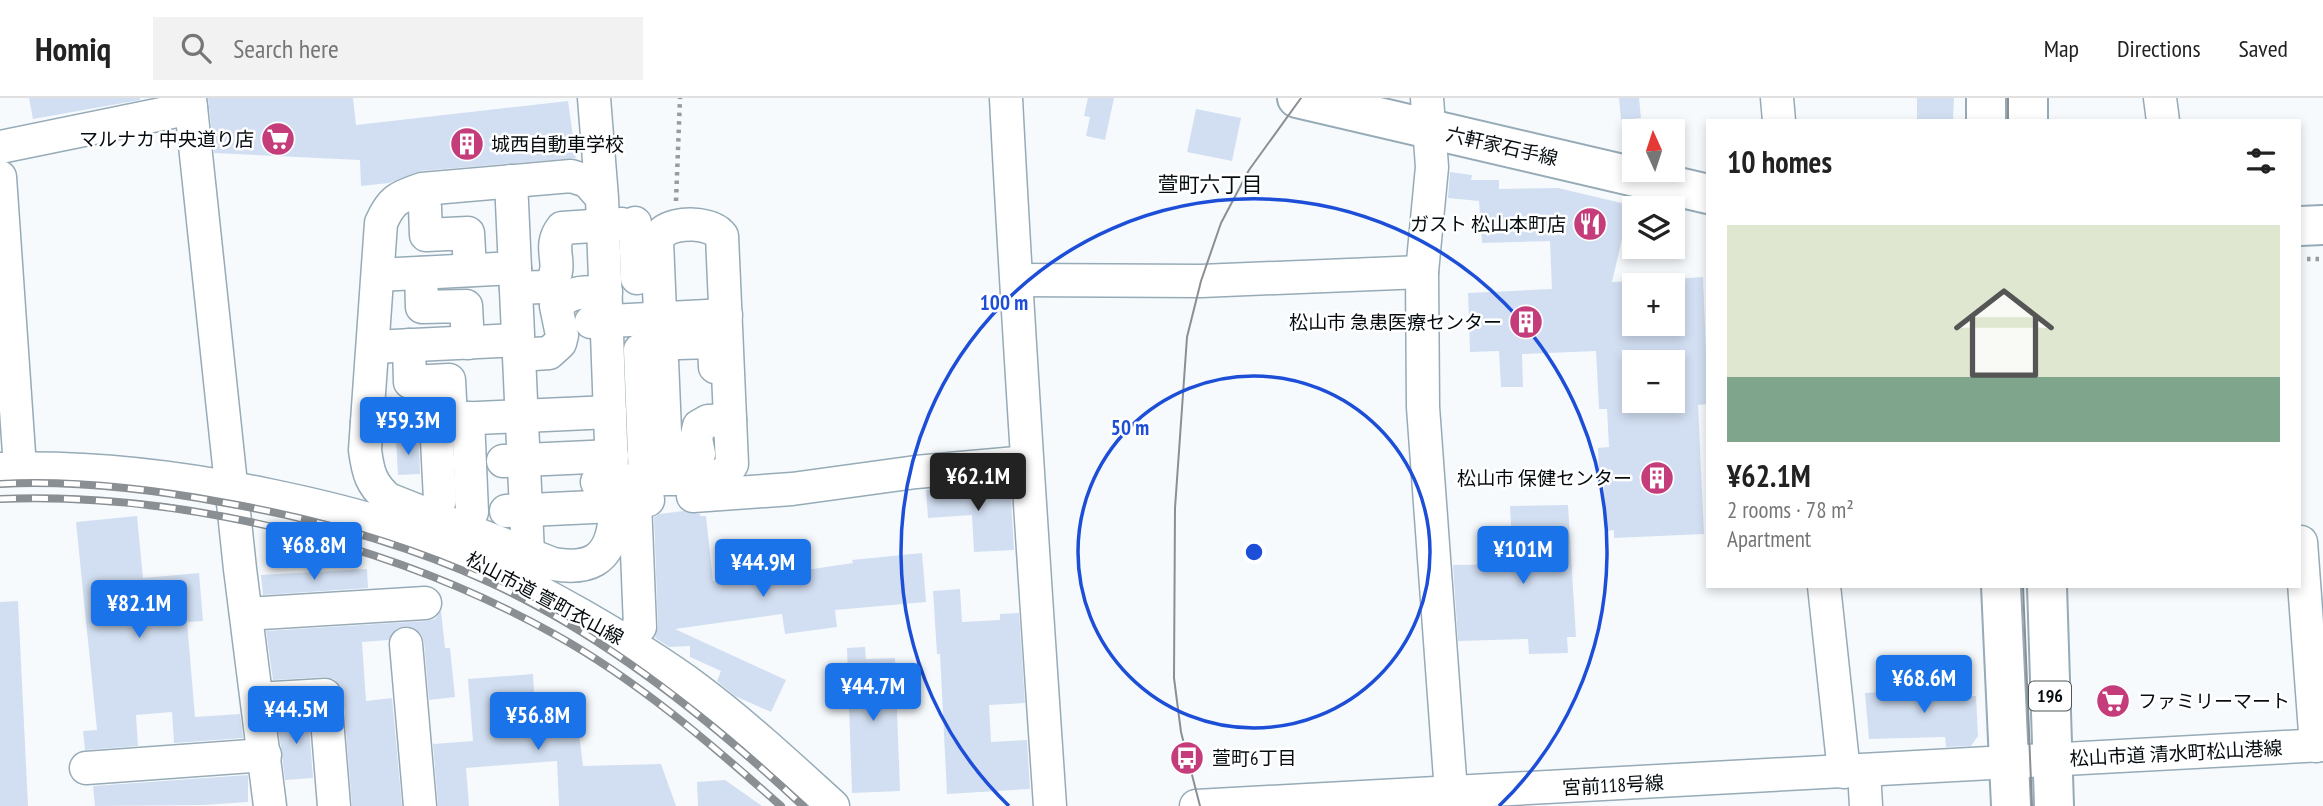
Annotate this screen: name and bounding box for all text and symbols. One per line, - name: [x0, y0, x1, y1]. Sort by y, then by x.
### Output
- search box: [153, 17, 643, 80]
- text: Homiq: [35, 27, 111, 70]
- icon: search: [177, 29, 215, 67]
- text: Search here: [233, 32, 339, 65]
- text: Map: [2044, 33, 2079, 64]
- text: Directions: [2117, 33, 2201, 64]
- text: Saved: [2239, 33, 2288, 64]
- north arrow: [1622, 119, 1685, 182]
- map controls: [1622, 119, 1685, 413]
- supermarket icon: マルナカ 中央道り店: [259, 120, 297, 158]
- street label: 六軒家石手線: [1444, 121, 1560, 171]
- building icon: 城西自動車学校: [448, 125, 486, 163]
- place label: マルナカ 中央道り店: [79, 127, 254, 151]
- place label: 城西自動車学校: [491, 132, 624, 156]
- text: 10 homes: [1727, 142, 1832, 181]
- icon: filters: [2242, 142, 2280, 180]
- district label: 萱町六丁目: [1158, 171, 1263, 198]
- button: layers: [1622, 196, 1685, 259]
- restaurant icon: ガスト 松山本町店: [1571, 205, 1609, 243]
- place label: ガスト 松山本町店: [1410, 212, 1566, 236]
- icon: home: [1941, 270, 2067, 396]
- button: +: [1622, 273, 1685, 336]
- text: 100 m: [980, 289, 1028, 316]
- building icon: 松山市 急患医療センター: [1507, 303, 1545, 341]
- place label: 松山市 急患医療センター: [1289, 310, 1502, 334]
- button: −: [1622, 350, 1685, 413]
- pin: ¥59.3M: [351, 398, 465, 457]
- text: ¥59.3M: [376, 405, 440, 434]
- text: 50 m: [1111, 414, 1149, 441]
- pin: ¥62.1M: [921, 454, 1035, 513]
- text: ¥62.1M: [1727, 456, 1811, 495]
- building icon: 松山市 保健センター: [1638, 459, 1676, 497]
- text: ¥62.1M: [946, 461, 1010, 490]
- place label: 松山市 保健センター: [1457, 466, 1632, 490]
- text: 2 rooms · 78 m²: [1727, 495, 1854, 524]
- pin: ¥68.8M: [257, 522, 371, 582]
- text: Apartment: [1727, 524, 1811, 553]
- pin: ¥101M: [1474, 526, 1572, 586]
- text: ¥68.8M: [282, 530, 346, 559]
- text: ¥101M: [1493, 534, 1553, 563]
- pin: ¥44.9M: [706, 540, 820, 599]
- centre of rings: [1242, 540, 1266, 564]
- street label: 松山市道 萱町衣山線: [462, 546, 628, 650]
- text: ¥44.9M: [731, 547, 795, 576]
- pin: ¥82.1M: [82, 580, 196, 640]
- text: ¥82.1M: [107, 588, 171, 617]
- pin: ¥68.6M: [1867, 656, 1981, 715]
- text: ¥68.6M: [1892, 663, 1956, 692]
- pin: ¥44.7M: [816, 664, 930, 723]
- text: ¥44.7M: [841, 671, 905, 700]
- road number: 196: [2029, 682, 2071, 710]
- supermarket icon: ファミリーマート: [2094, 682, 2132, 720]
- pin: ¥44.5M: [239, 686, 353, 746]
- place label: ファミリーマート: [2138, 689, 2290, 713]
- pin: ¥56.8M: [481, 692, 595, 752]
- text: ¥44.5M: [264, 694, 328, 723]
- text: ¥56.8M: [506, 700, 570, 729]
- street label: 松山市道 清水町松山港線: [2069, 735, 2283, 771]
- bus stop icon: 萱町6丁目: [1168, 739, 1206, 777]
- place label: 萱町6丁目: [1212, 746, 1297, 770]
- street label: 宮前118号線: [1562, 770, 1664, 800]

